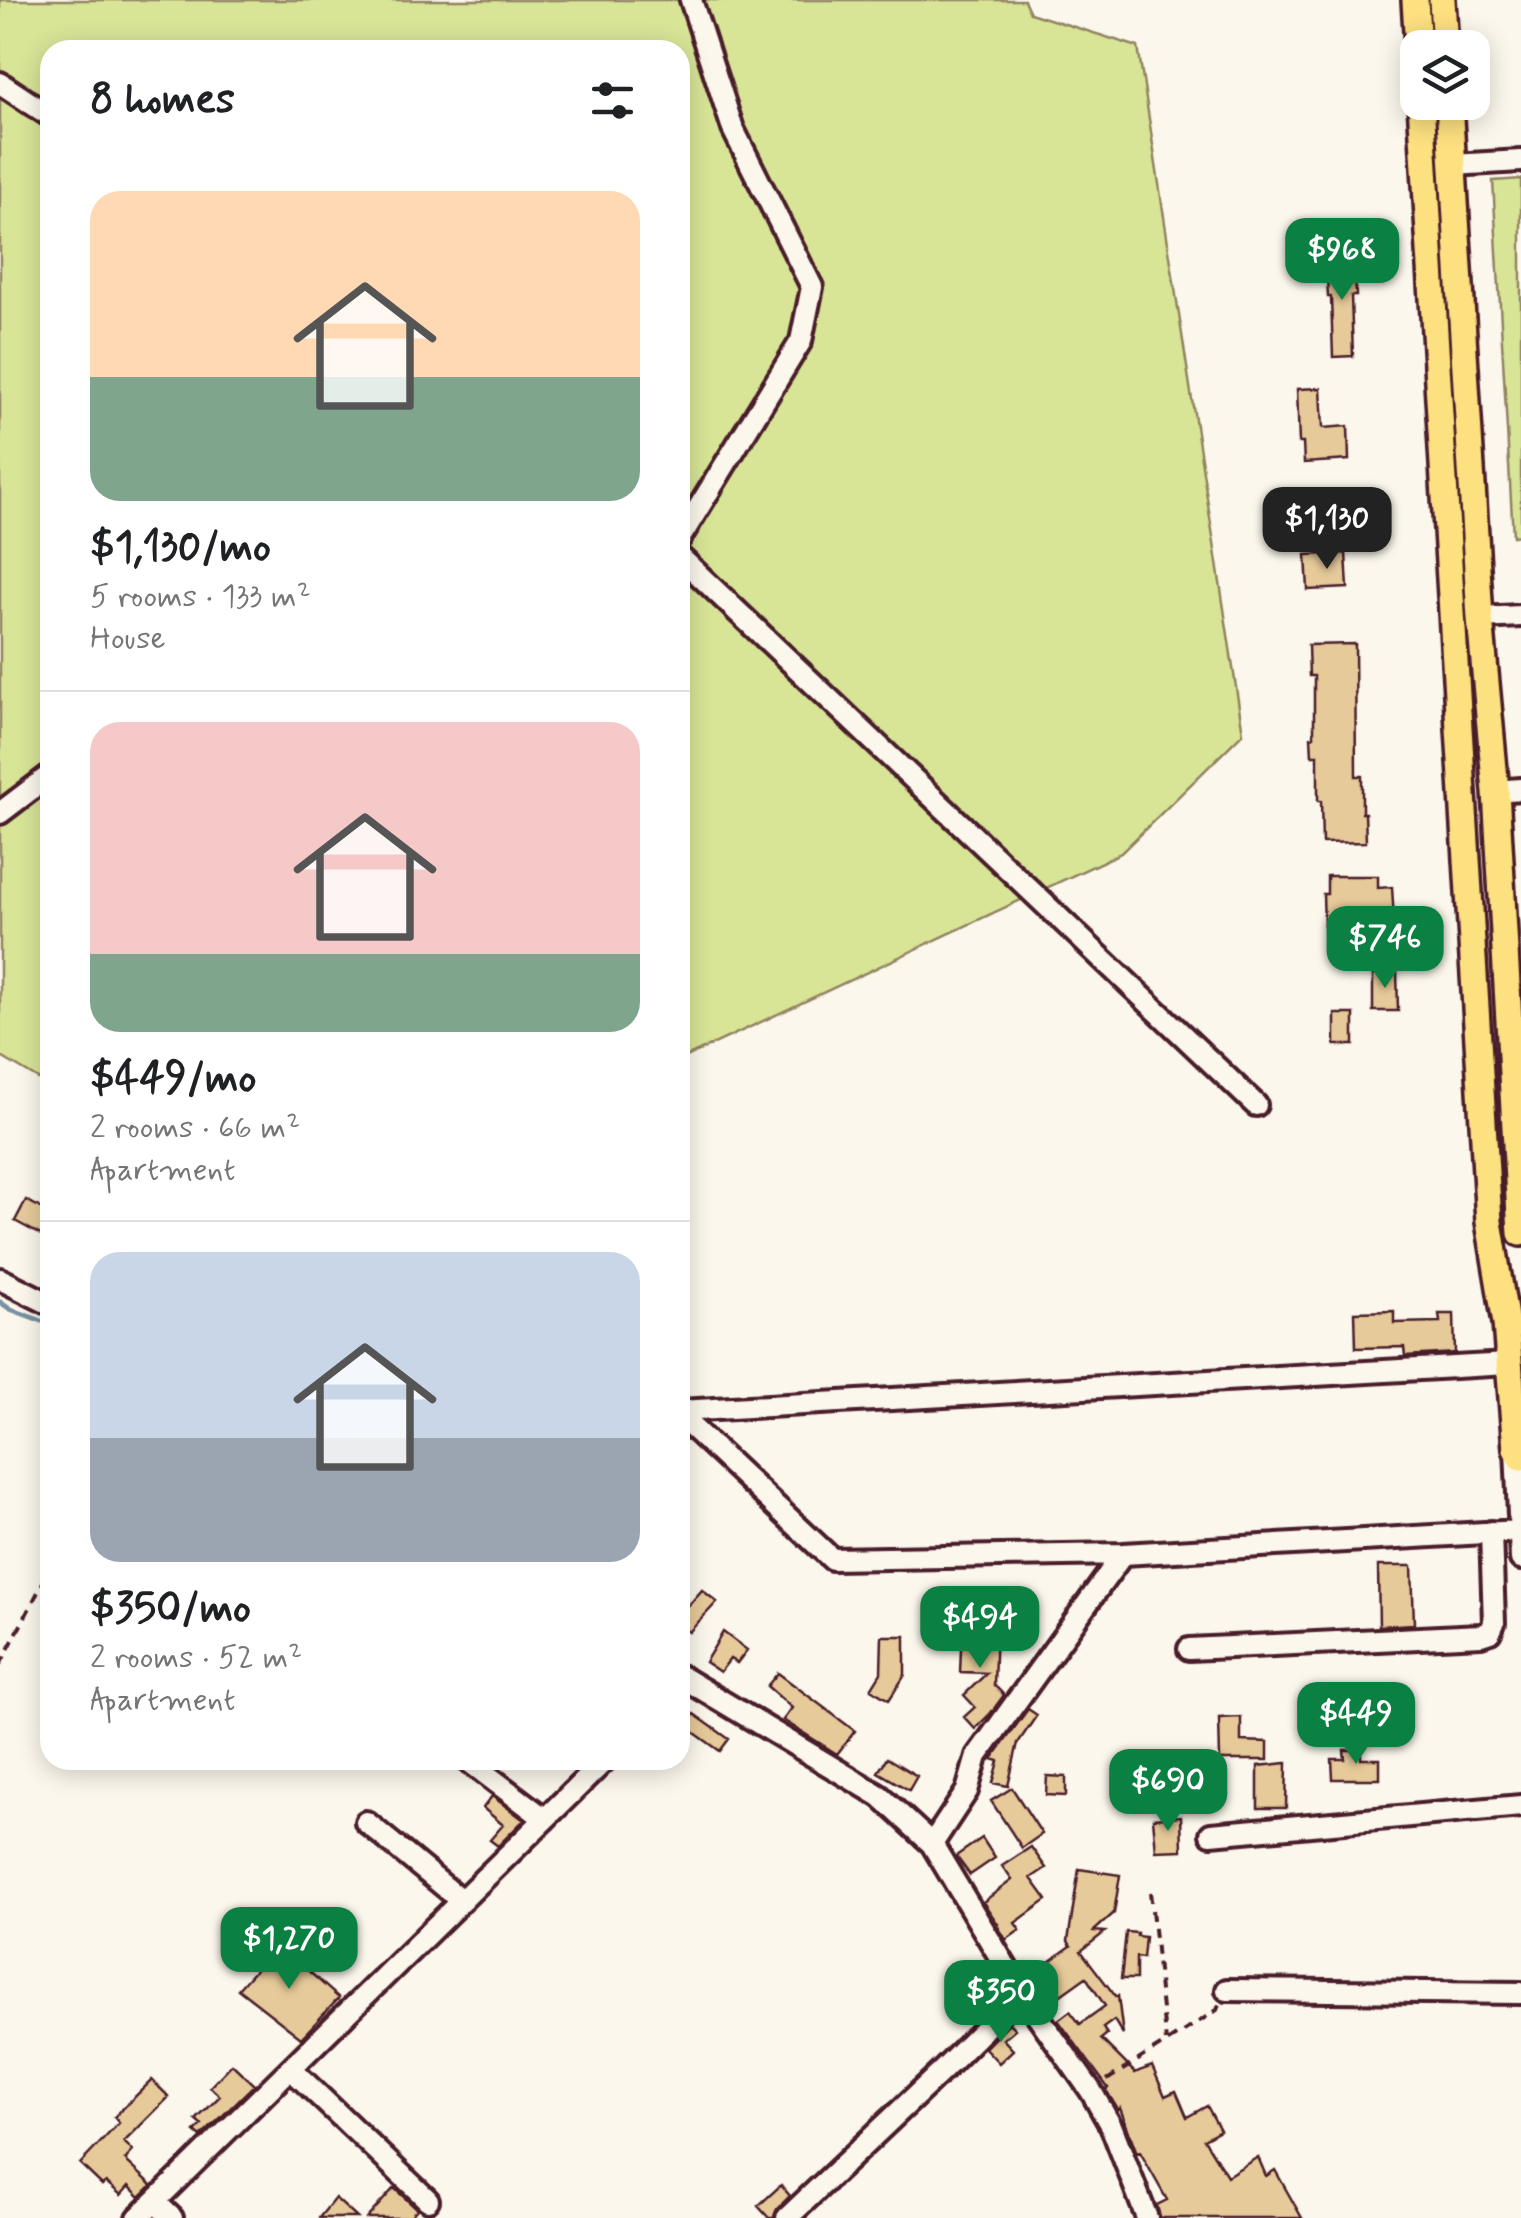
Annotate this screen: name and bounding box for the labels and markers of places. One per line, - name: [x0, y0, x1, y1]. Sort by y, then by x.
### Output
- pin: $968: [1283, 218, 1401, 303]
- pin: $1,130: [1246, 487, 1408, 572]
- pin: $746: [1326, 906, 1444, 991]
- pin: $494: [921, 1586, 1039, 1671]
- pin: $449: [1297, 1682, 1415, 1767]
- pin: $690: [1109, 1749, 1227, 1834]
- pin: $1,270: [208, 1907, 370, 1992]
- pin: $350: [942, 1960, 1060, 2045]

